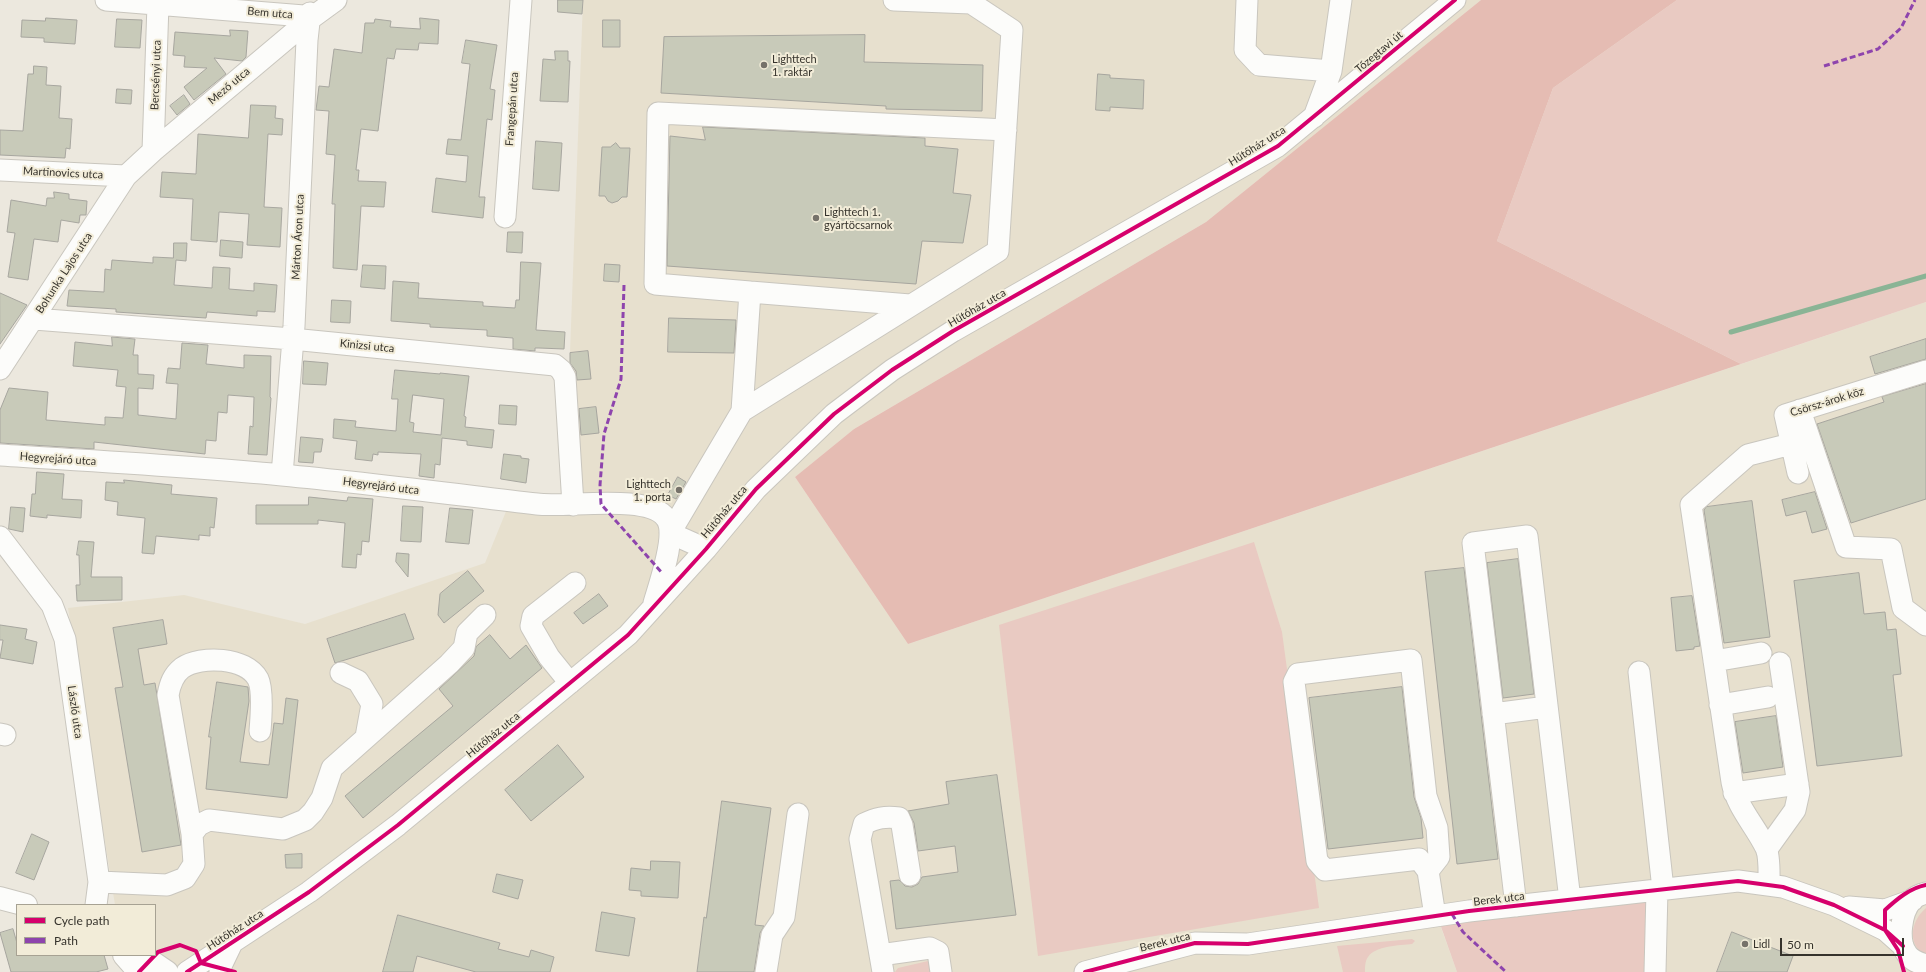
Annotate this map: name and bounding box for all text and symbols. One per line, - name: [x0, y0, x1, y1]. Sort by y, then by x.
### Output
- street label: Bem utca: [247, 4, 293, 22]
- street label: Tőzegtavi út: [1352, 28, 1406, 76]
- street label: Bercsényi utca: [148, 40, 164, 110]
- place label: Lighttech 1. raktár: [772, 52, 817, 78]
- marker: Lighttech 1. raktár: [759, 60, 769, 70]
- street label: Mező utca: [205, 65, 253, 107]
- street label: Frangepán utca: [503, 72, 521, 146]
- street label: Hűtőház utca: [1226, 123, 1288, 169]
- street label: Martinovics utca: [22, 164, 104, 182]
- street label: Márton Áron utca: [289, 194, 307, 280]
- place label: Lighttech 1. gyártöcsarnok: [824, 205, 892, 231]
- marker: Lighttech 1. gyártöcsarnok: [811, 213, 821, 223]
- street label: Bohunka Lajos utca: [33, 230, 95, 316]
- street label: Hűtőház utca: [946, 286, 1008, 330]
- street label: Kinizsi utca: [339, 337, 395, 355]
- street label: Csörsz-árok köz: [1789, 385, 1865, 419]
- street label: Hegyrejáró utca: [19, 450, 97, 468]
- street label: Hegyrejáró utca: [342, 475, 420, 497]
- place label: Lighttech 1. porta: [626, 477, 671, 503]
- street label: Hűtőház utca: [698, 483, 750, 541]
- marker: Lighttech 1. porta: [674, 485, 684, 495]
- street label: László utca: [65, 685, 85, 739]
- street label: Hűtőház utca: [464, 709, 522, 761]
- street label: Berek utca: [1473, 889, 1525, 909]
- legend: [16, 904, 156, 956]
- street label: Hűtőház utca: [204, 907, 266, 953]
- text: Cycle path: [54, 913, 109, 928]
- street label: Berek utca: [1138, 929, 1192, 955]
- scale bar: [1782, 930, 1906, 956]
- text: Path: [54, 933, 78, 948]
- place label: Lidl: [1753, 937, 1770, 951]
- text: 50 m: [1787, 937, 1814, 952]
- marker: Lidl: [1740, 939, 1750, 949]

